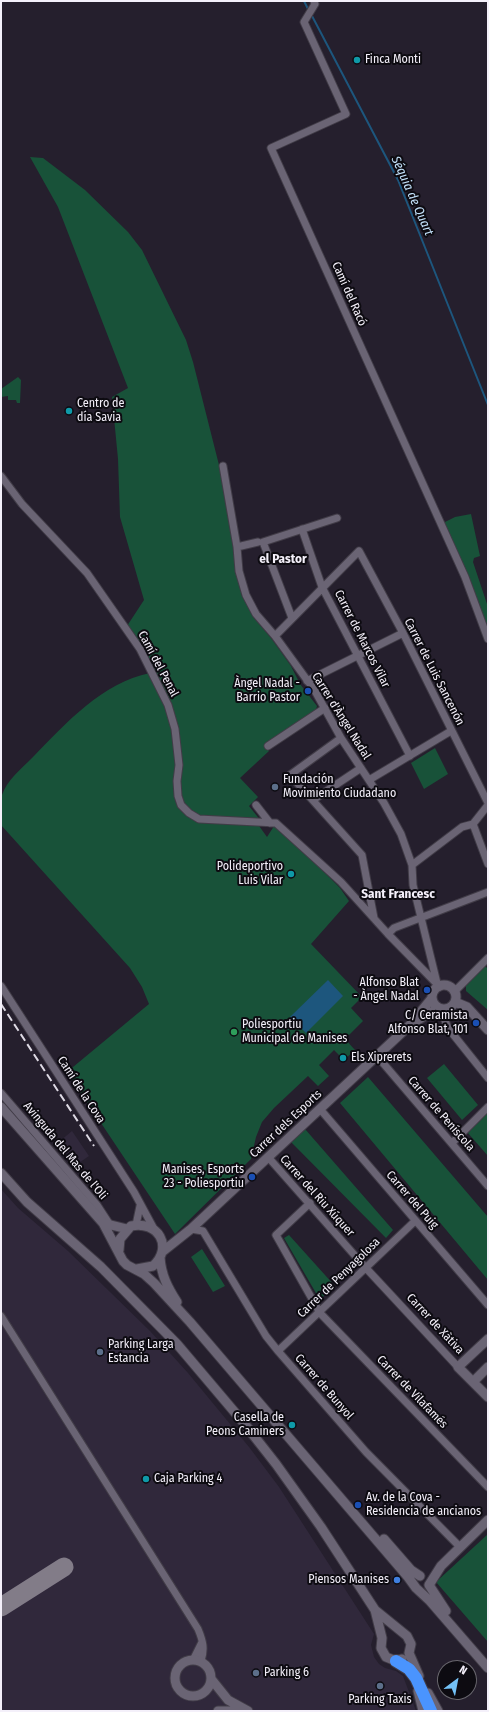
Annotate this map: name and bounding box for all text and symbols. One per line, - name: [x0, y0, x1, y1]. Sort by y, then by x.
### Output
- place label: Finca Monti: [365, 53, 421, 67]
- marker: Finca Monti: [352, 55, 362, 65]
- water label: Séquia de Quart: [388, 154, 436, 238]
- street label: Camí del Racó: [328, 260, 370, 328]
- place label: Centro de día Savia: [77, 397, 124, 425]
- marker: Centro de día Savia: [64, 406, 74, 416]
- district label: el Pastor: [259, 551, 307, 567]
- street label: Carrer de Marcos Vilar: [331, 588, 393, 690]
- street label: Carrer de Luis Sancenón: [401, 616, 467, 728]
- street label: Camí del Penal: [135, 629, 181, 699]
- street label: Carrer d'Àngel Nadal: [308, 670, 374, 762]
- place label: Àngel Nadal - Barrio Pastor: [234, 677, 300, 705]
- marker: Àngel Nadal - Barrio Pastor: [303, 686, 313, 696]
- place label: Fundación Movimiento Ciudadano: [283, 773, 396, 801]
- marker: Fundación Movimiento Ciudadano: [270, 782, 280, 792]
- place label: Polideportivo Luis Vilar: [217, 860, 283, 888]
- marker: Polideportivo Luis Vilar: [286, 869, 296, 879]
- district label: Sant Francesc: [361, 886, 435, 902]
- place label: Alfonso Blat - Àngel Nadal: [353, 976, 419, 1004]
- marker: Alfonso Blat - Àngel Nadal: [422, 985, 432, 995]
- place label: C/ Ceramista Alfonso Blat, 101: [388, 1009, 468, 1037]
- place label: Poliesportiu Municipal de Manises: [242, 1018, 347, 1046]
- marker: C/ Ceramista Alfonso Blat, 101: [471, 1018, 481, 1028]
- marker: Poliesportiu Municipal de Manises: [229, 1027, 239, 1037]
- place label: Els Xiprerets: [351, 1051, 412, 1065]
- marker: Els Xiprerets: [338, 1053, 348, 1063]
- street label: Camí de la Cova: [54, 1054, 108, 1126]
- street label: Carrer de Peníscola: [405, 1074, 477, 1154]
- street label: Carrer dels Esports: [247, 1087, 325, 1161]
- street label: Avinguda del Mas de l'Oli: [20, 1099, 110, 1203]
- street label: Carrer del Riu Xúquer: [277, 1152, 357, 1240]
- place label: Manises, Esports 23 - Poliesportiu: [162, 1163, 244, 1191]
- street label: Carrer del Puig: [383, 1168, 441, 1232]
- marker: Manises, Esports 23 - Poliesportiu: [247, 1172, 257, 1182]
- street label: Carrer de Penyagolosa: [295, 1235, 383, 1321]
- street label: Carrer de Xàtiva: [403, 1291, 467, 1357]
- place label: Parking Larga Estancia: [108, 1338, 174, 1366]
- marker: Parking Larga Estancia: [95, 1347, 105, 1357]
- street label: Carrer de Bunyol: [292, 1351, 356, 1423]
- street label: Carrer de Vilafamés: [374, 1353, 450, 1431]
- place label: Casella de Peons Caminers: [206, 1411, 284, 1439]
- marker: Casella de Peons Caminers: [287, 1420, 297, 1430]
- place label: Caja Parking 4: [154, 1472, 222, 1486]
- marker: Caja Parking 4: [141, 1474, 151, 1484]
- place label: Av. de la Cova - Residencia de ancianos: [366, 1491, 481, 1519]
- marker: Av. de la Cova - Residencia de ancianos: [353, 1500, 363, 1510]
- place label: Piensos Manises: [308, 1573, 389, 1587]
- marker: Piensos Manises: [392, 1575, 402, 1585]
- north arrow: [437, 1660, 477, 1700]
- text: N: [457, 1663, 469, 1678]
- place label: Parking 6: [264, 1666, 309, 1680]
- marker: Parking 6: [251, 1668, 261, 1678]
- marker: Parking Taxis: [375, 1681, 385, 1691]
- place label: Parking Taxis: [348, 1693, 412, 1707]

